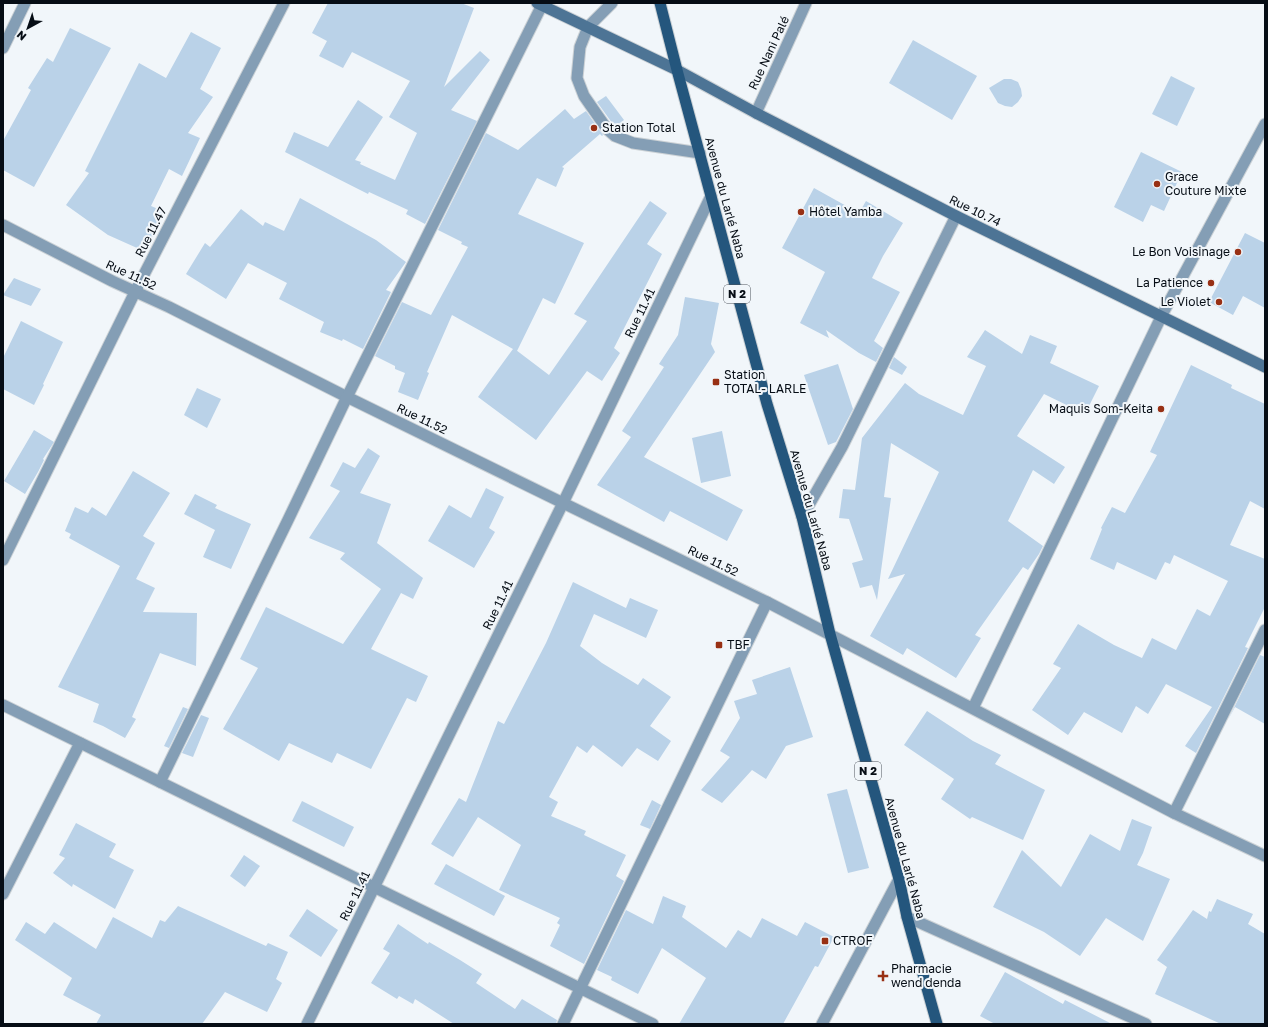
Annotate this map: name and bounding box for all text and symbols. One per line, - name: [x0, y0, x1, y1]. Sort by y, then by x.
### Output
- north arrow: [8, 8, 48, 48]
- street label: Rue Nani Palé: [745, 13, 792, 92]
- text: N: [14, 28, 29, 44]
- place label: Station Total: [602, 120, 676, 135]
- marker: Station Total: [589, 123, 599, 133]
- street label: Avenue du Larlé Naba: [702, 135, 749, 260]
- place label: Grace Couture Mixte: [1165, 169, 1246, 198]
- marker: Grace Couture Mixte: [1152, 179, 1162, 189]
- street label: Rue 10.74: [947, 192, 1004, 229]
- street label: Rue 11.47: [132, 204, 170, 259]
- place label: Hôtel Yamba: [809, 204, 882, 219]
- marker: Hôtel Yamba: [796, 207, 806, 217]
- place label: Le Bon Voisinage: [1132, 244, 1230, 259]
- marker: Le Bon Voisinage: [1233, 247, 1243, 257]
- street label: Rue 11.52: [103, 256, 159, 293]
- place label: La Patience: [1136, 275, 1203, 290]
- marker: La Patience: [1206, 278, 1216, 288]
- street label: Rue 11.41: [621, 285, 658, 340]
- road number: N 2: [724, 285, 750, 303]
- place label: Le Violet: [1160, 294, 1211, 309]
- marker: Le Violet: [1214, 297, 1224, 307]
- place label: Station TOTAL- LARLE: [724, 367, 806, 396]
- marker: Station TOTAL- LARLE: [711, 377, 721, 387]
- street label: Rue 11.52: [395, 400, 450, 437]
- place label: Maquis Som-Keita: [1049, 401, 1153, 416]
- marker: Maquis Som-Keita: [1156, 404, 1166, 414]
- street label: Avenue du Larlé Naba: [787, 448, 836, 572]
- street label: Rue 11.52: [686, 542, 741, 579]
- street label: Rue 11.41: [479, 577, 516, 632]
- place label: TBF: [727, 637, 750, 652]
- marker: TBF: [714, 640, 724, 650]
- road number: N 2: [855, 762, 881, 780]
- street label: Avenue du Larlé Naba: [882, 795, 929, 920]
- street label: Rue 11.41: [336, 868, 373, 923]
- place label: CTROF: [833, 933, 873, 948]
- marker: CTROF: [820, 936, 830, 946]
- place label: Pharmacie wend denda: [891, 961, 961, 990]
- marker: Pharmacie wend denda: [878, 971, 888, 981]

